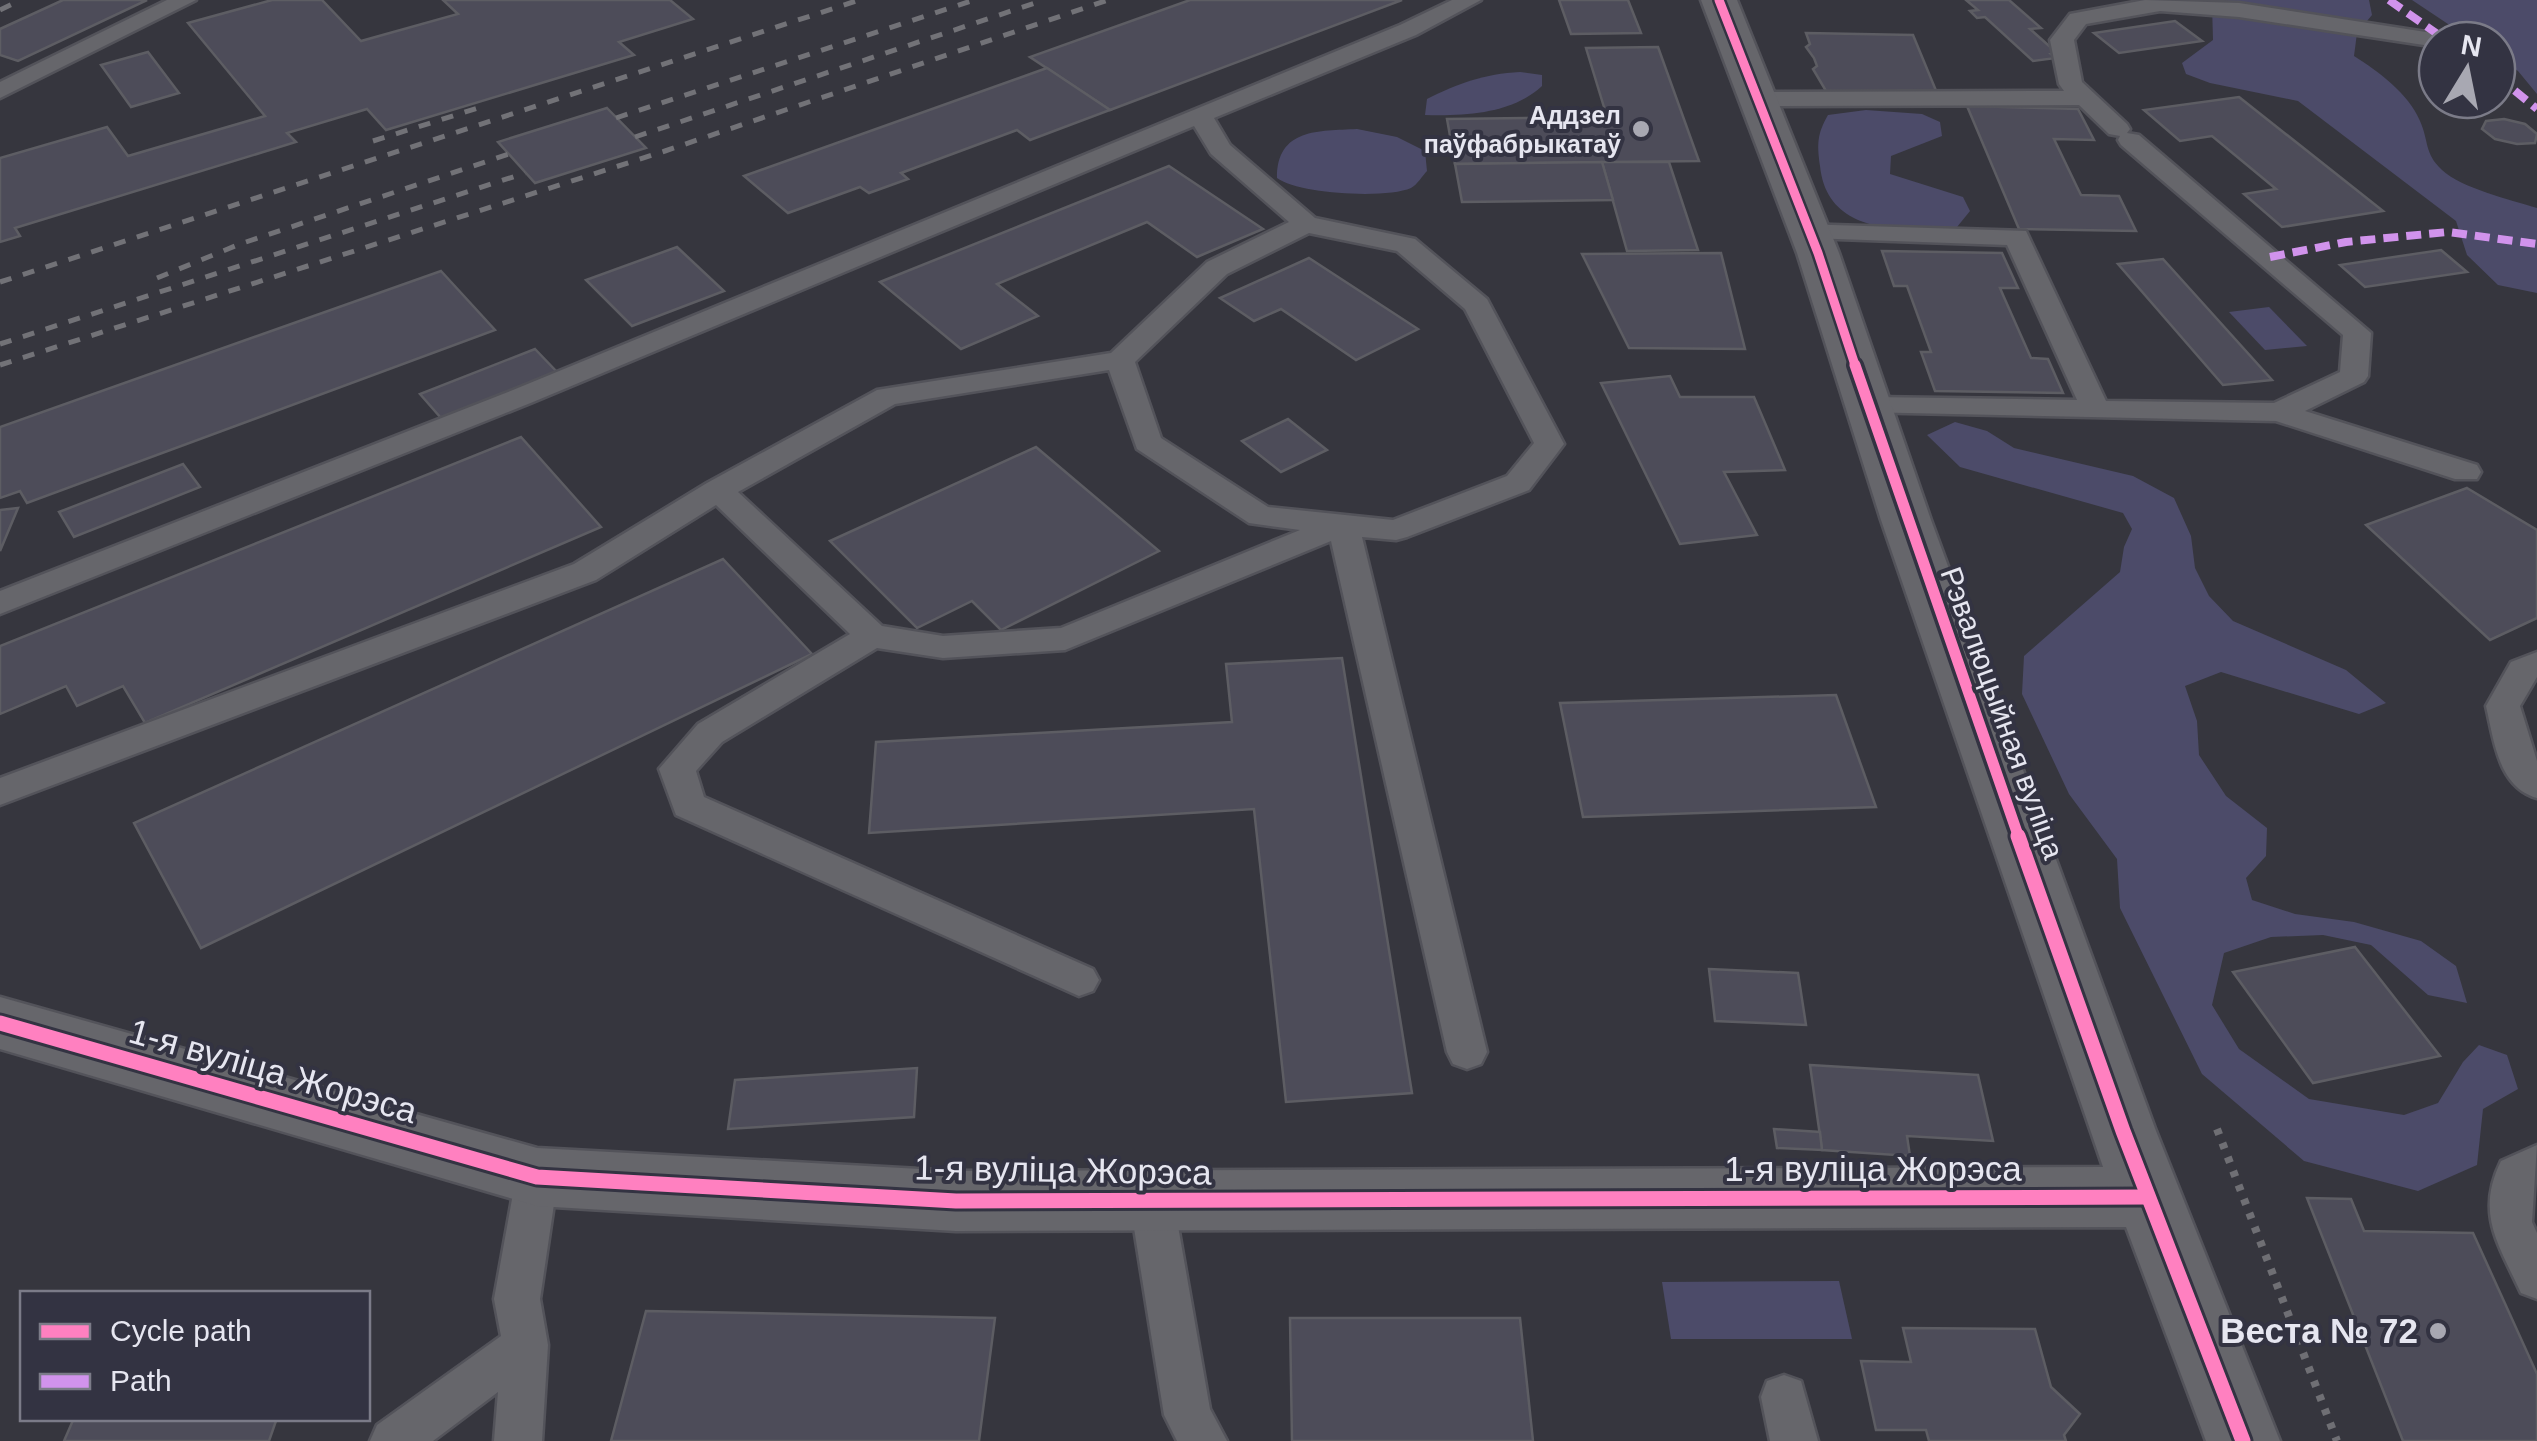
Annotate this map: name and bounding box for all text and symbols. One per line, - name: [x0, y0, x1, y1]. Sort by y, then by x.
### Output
- north arrow: [2417, 20, 2517, 120]
- text: N: [2459, 29, 2484, 63]
- place label: Аддзел паўфабрыкатаў: [1424, 101, 1621, 158]
- marker: Аддзел паўфабрыкатаў: [1630, 118, 1652, 140]
- street label: Рэвалюцыйная вуліца: [1934, 562, 2071, 863]
- street label: 1-я вуліца Жорэса: [125, 1011, 422, 1130]
- street label: 1-я вуліца Жорэса: [914, 1147, 1213, 1192]
- street label: 1-я вуліца Жорэса: [1724, 1149, 2022, 1188]
- legend: [20, 1291, 370, 1421]
- place label: Веста № 72: [2220, 1311, 2418, 1350]
- text: Cycle path: [110, 1314, 252, 1347]
- marker: Веста № 72: [2427, 1320, 2449, 1342]
- text: Path: [110, 1364, 172, 1397]

